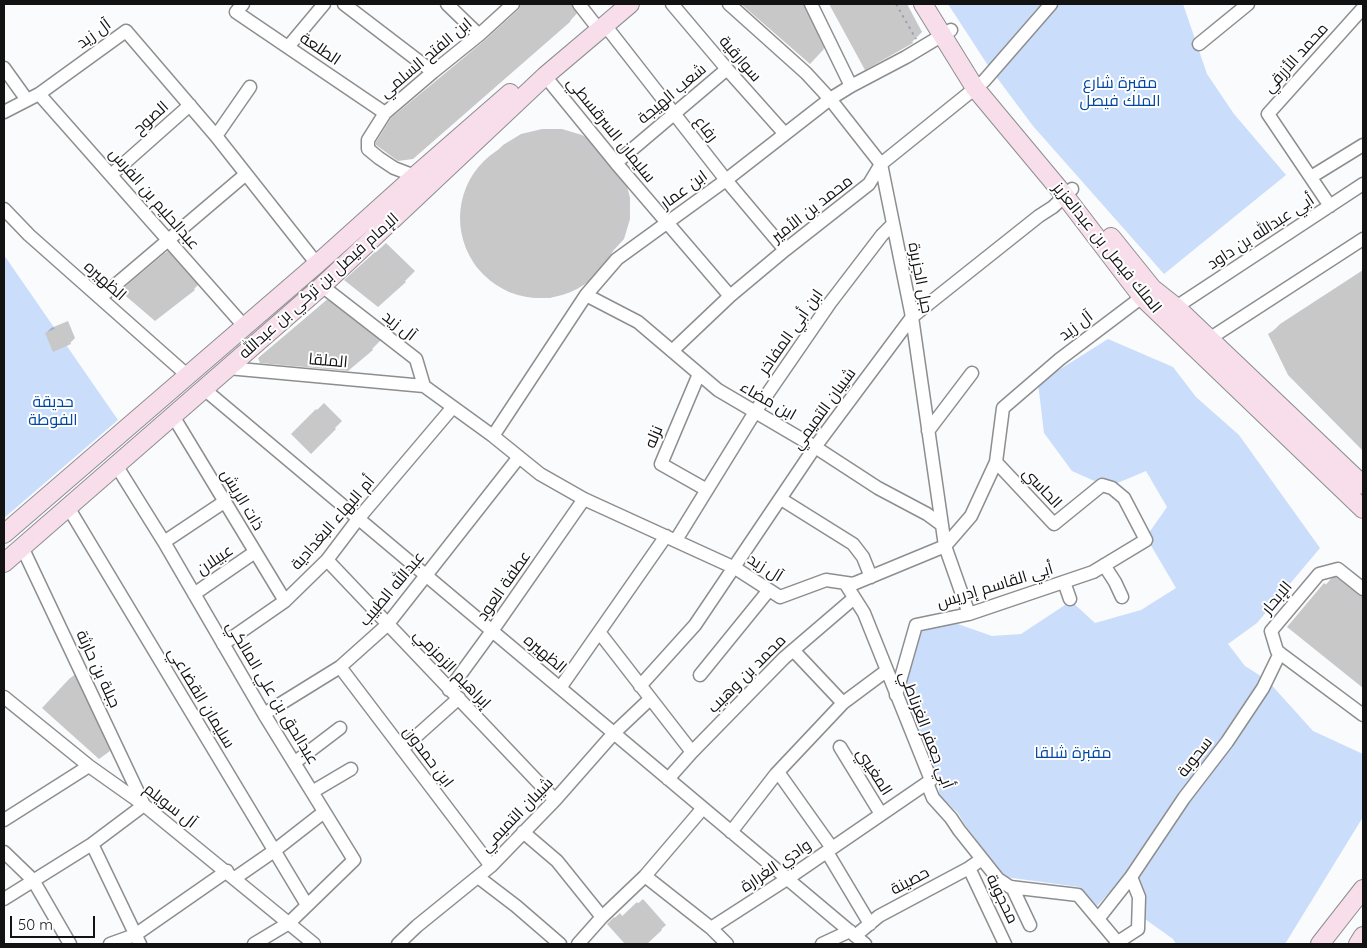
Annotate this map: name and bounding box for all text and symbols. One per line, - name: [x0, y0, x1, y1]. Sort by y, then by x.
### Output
- street label: ابن الفتح السلمي: [376, 14, 476, 102]
- street label: آل زيد: [73, 15, 115, 53]
- street label: محمد الأزرقي: [1260, 19, 1332, 97]
- street label: الطلعة: [296, 28, 344, 70]
- street label: سوارقية: [715, 32, 765, 86]
- street label: شعب الهيجة: [634, 60, 710, 128]
- street label: سليمان السرقسطي: [563, 73, 659, 187]
- park label: مقبرة شارع الملك فيصل: [1079, 73, 1161, 111]
- street label: الصوح: [129, 97, 173, 139]
- street label: رفاع: [690, 112, 722, 146]
- street label: عبدالحليم بن الفرس: [105, 144, 203, 254]
- street label: ابن عمار: [657, 167, 711, 213]
- street label: محمد بن الأمير: [768, 171, 856, 247]
- street label: الملك فيصل بن عبدالعزيز: [1049, 179, 1165, 317]
- street label: أبي عبدالله بن داود: [1204, 190, 1318, 274]
- street label: الإمام فيصل بن تركي بن عبدالله: [235, 209, 403, 363]
- street label: جبل الجزيرة: [904, 241, 936, 315]
- street label: الظهيره: [80, 257, 130, 305]
- street label: ابن أبي المفاخر: [755, 286, 827, 378]
- street label: آل زيد: [378, 307, 420, 345]
- street label: آل زيد: [1055, 307, 1097, 345]
- street label: الملقا: [308, 350, 348, 372]
- street label: شيبان التميمي: [788, 364, 860, 454]
- street label: ابن مضاء: [737, 377, 799, 425]
- park label: حديقة الفوطة: [28, 392, 78, 430]
- street label: نزله: [641, 423, 667, 451]
- street label: الحاسي: [1018, 464, 1066, 512]
- street label: ذات الريش: [216, 466, 268, 534]
- street label: أم البهاء البغدادية: [287, 472, 379, 574]
- street label: عبيلان: [193, 541, 237, 579]
- street label: عطفة العود: [473, 547, 535, 625]
- street label: عبدالله الطبيب: [355, 548, 429, 630]
- street label: آل زيد: [744, 550, 786, 586]
- street label: أبي القاسم إدريس: [935, 559, 1055, 613]
- street label: الإبحار: [1258, 577, 1296, 619]
- street label: عبدالحق بن علي المالكي: [222, 618, 322, 768]
- street label: إبراهيم الزمزمي: [409, 625, 495, 713]
- street label: جبلة بن حارثة: [72, 627, 124, 711]
- street label: الظهيره: [520, 631, 570, 677]
- street label: محمد بن وهيب: [704, 631, 790, 717]
- street label: سليمان القضاعي: [163, 644, 239, 752]
- street label: أبي جعفر الغرناطي: [895, 669, 957, 791]
- street label: ابن حمدون: [399, 723, 457, 791]
- street label: سحوبة: [1173, 733, 1217, 781]
- park label: مقبرة شلقا: [1035, 743, 1111, 763]
- street label: المغيبي: [852, 745, 896, 799]
- street label: شيبان التميمي: [477, 774, 557, 856]
- street label: آل سويلم: [140, 779, 200, 833]
- street label: وادي الغرارة: [737, 835, 815, 897]
- street label: حصينة: [887, 863, 933, 899]
- street label: محجوبة: [982, 871, 1022, 927]
- scale bar: [12, 906, 98, 938]
- text: 50 m: [18, 915, 53, 934]

